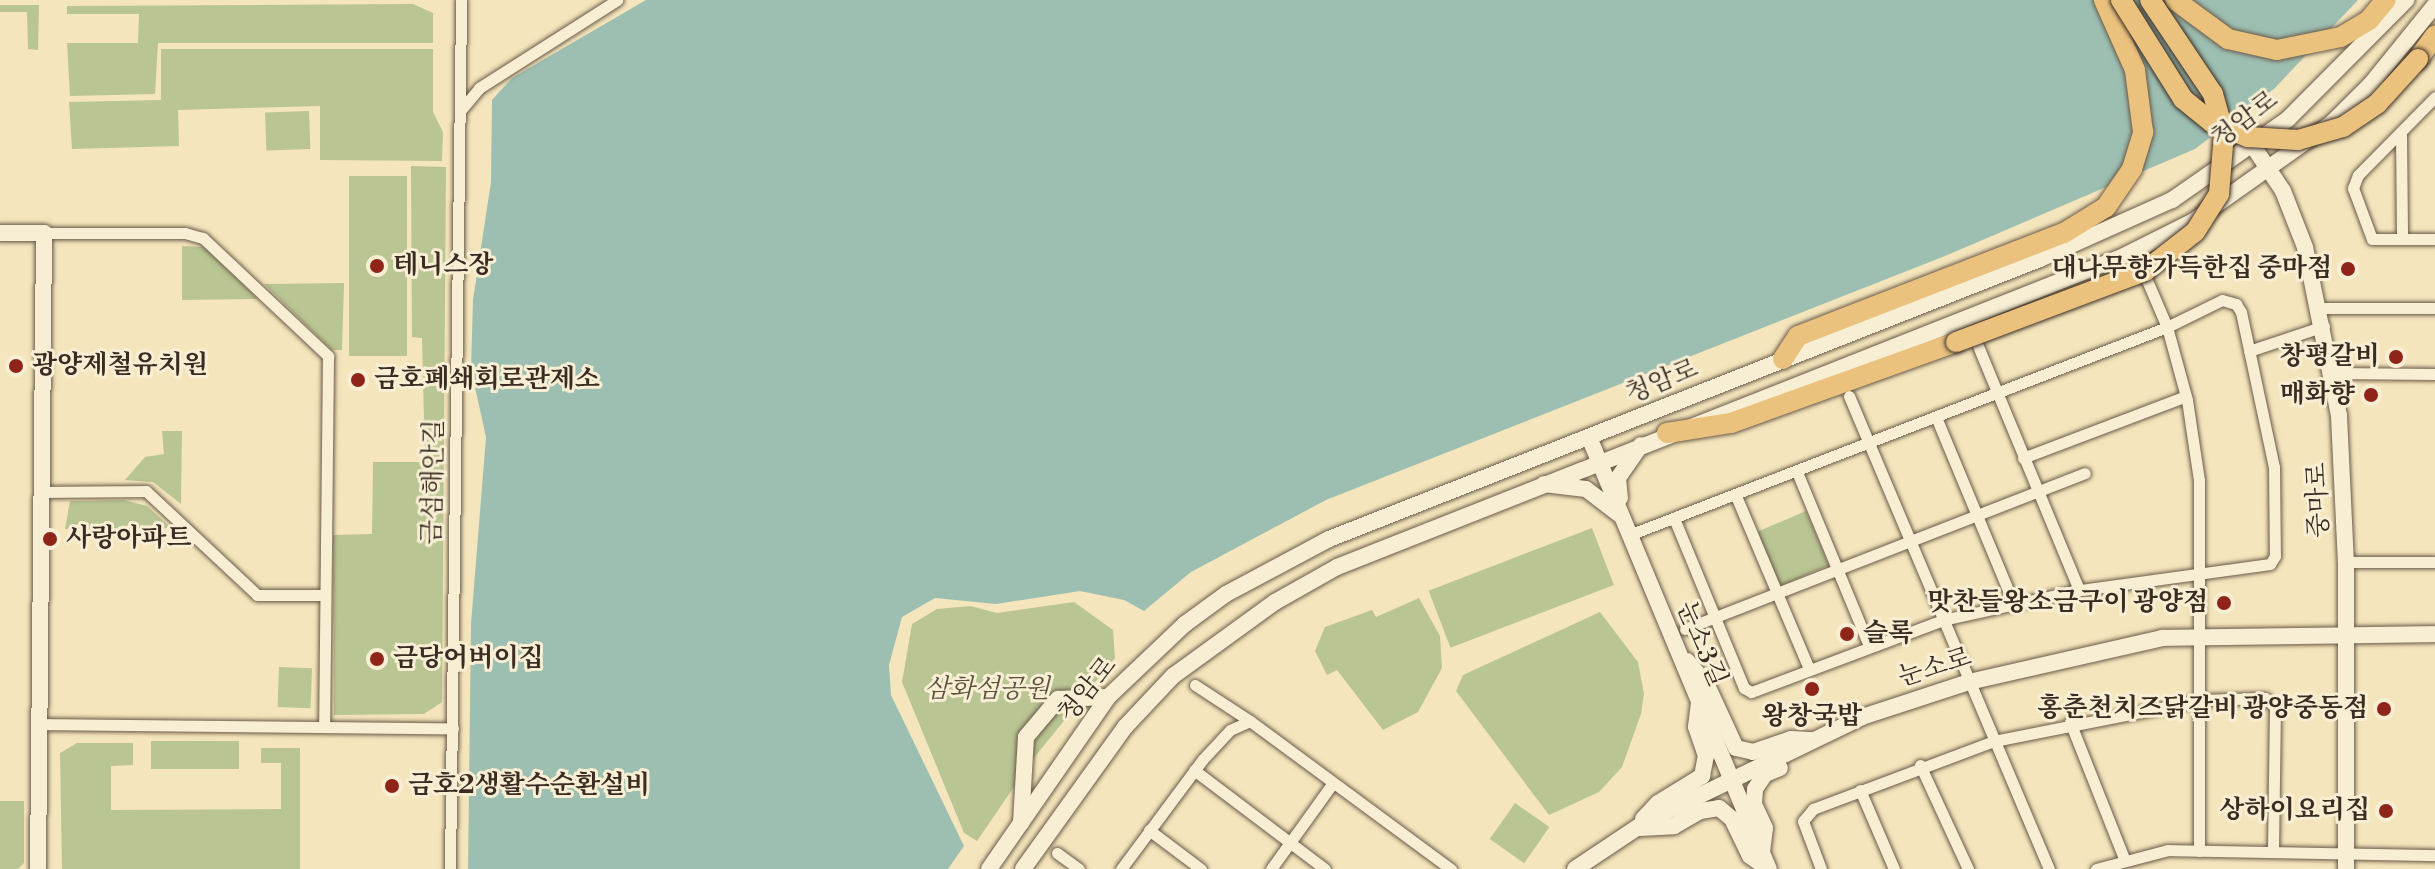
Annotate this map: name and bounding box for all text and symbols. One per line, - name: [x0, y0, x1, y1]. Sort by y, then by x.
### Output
- street label: 청암로: [2206, 85, 2284, 155]
- place label: 테니스장: [393, 250, 493, 282]
- place label: 대나무향가득한집 중마점: [2052, 253, 2332, 285]
- marker: 테니스장: [368, 257, 386, 275]
- marker: 대나무향가득한집 중마점: [2339, 260, 2357, 278]
- place label: 창평갈비: [2280, 341, 2380, 373]
- marker: 창평갈비: [2387, 348, 2405, 366]
- place label: 광양제철유치원: [32, 350, 208, 382]
- street label: 청암로: [1621, 353, 1703, 411]
- marker: 광양제철유치원: [7, 357, 25, 375]
- place label: 금호폐쇄회로관제소: [374, 364, 600, 396]
- marker: 금호폐쇄회로관제소: [349, 371, 367, 389]
- place label: 매화향: [2280, 379, 2355, 411]
- marker: 매화향: [2362, 386, 2380, 404]
- street label: 금섬해안길: [417, 419, 451, 545]
- street label: 중마로: [2302, 462, 2336, 538]
- place label: 사랑아파트: [66, 523, 192, 555]
- marker: 사랑아파트: [41, 530, 59, 548]
- place label: 맛찬들왕소금구이 광양점: [1928, 587, 2208, 619]
- marker: 맛찬들왕소금구이 광양점: [2215, 594, 2233, 612]
- street label: 눈소3길: [1669, 597, 1733, 691]
- place label: 슬록: [1863, 618, 1913, 650]
- marker: 슬록: [1838, 625, 1856, 643]
- street label: 눈소로: [1894, 642, 1976, 694]
- place label: 금당어버이집: [393, 643, 544, 675]
- marker: 금당어버이집: [368, 650, 386, 668]
- street label: 청암로: [1052, 651, 1124, 729]
- park label: 삼화섬공원: [924, 674, 1050, 706]
- marker: 왕창국밥: [1803, 680, 1821, 698]
- place label: 홍춘천치즈닭갈비 광양중동점: [2037, 693, 2368, 725]
- marker: 홍춘천치즈닭갈비 광양중동점: [2375, 700, 2393, 718]
- place label: 왕창국밥: [1762, 701, 1862, 733]
- place label: 금호2생활수순환설비: [408, 770, 650, 802]
- marker: 금호2생활수순환설비: [383, 777, 401, 795]
- place label: 상하이요리집: [2219, 795, 2370, 827]
- marker: 상하이요리집: [2377, 802, 2395, 820]

